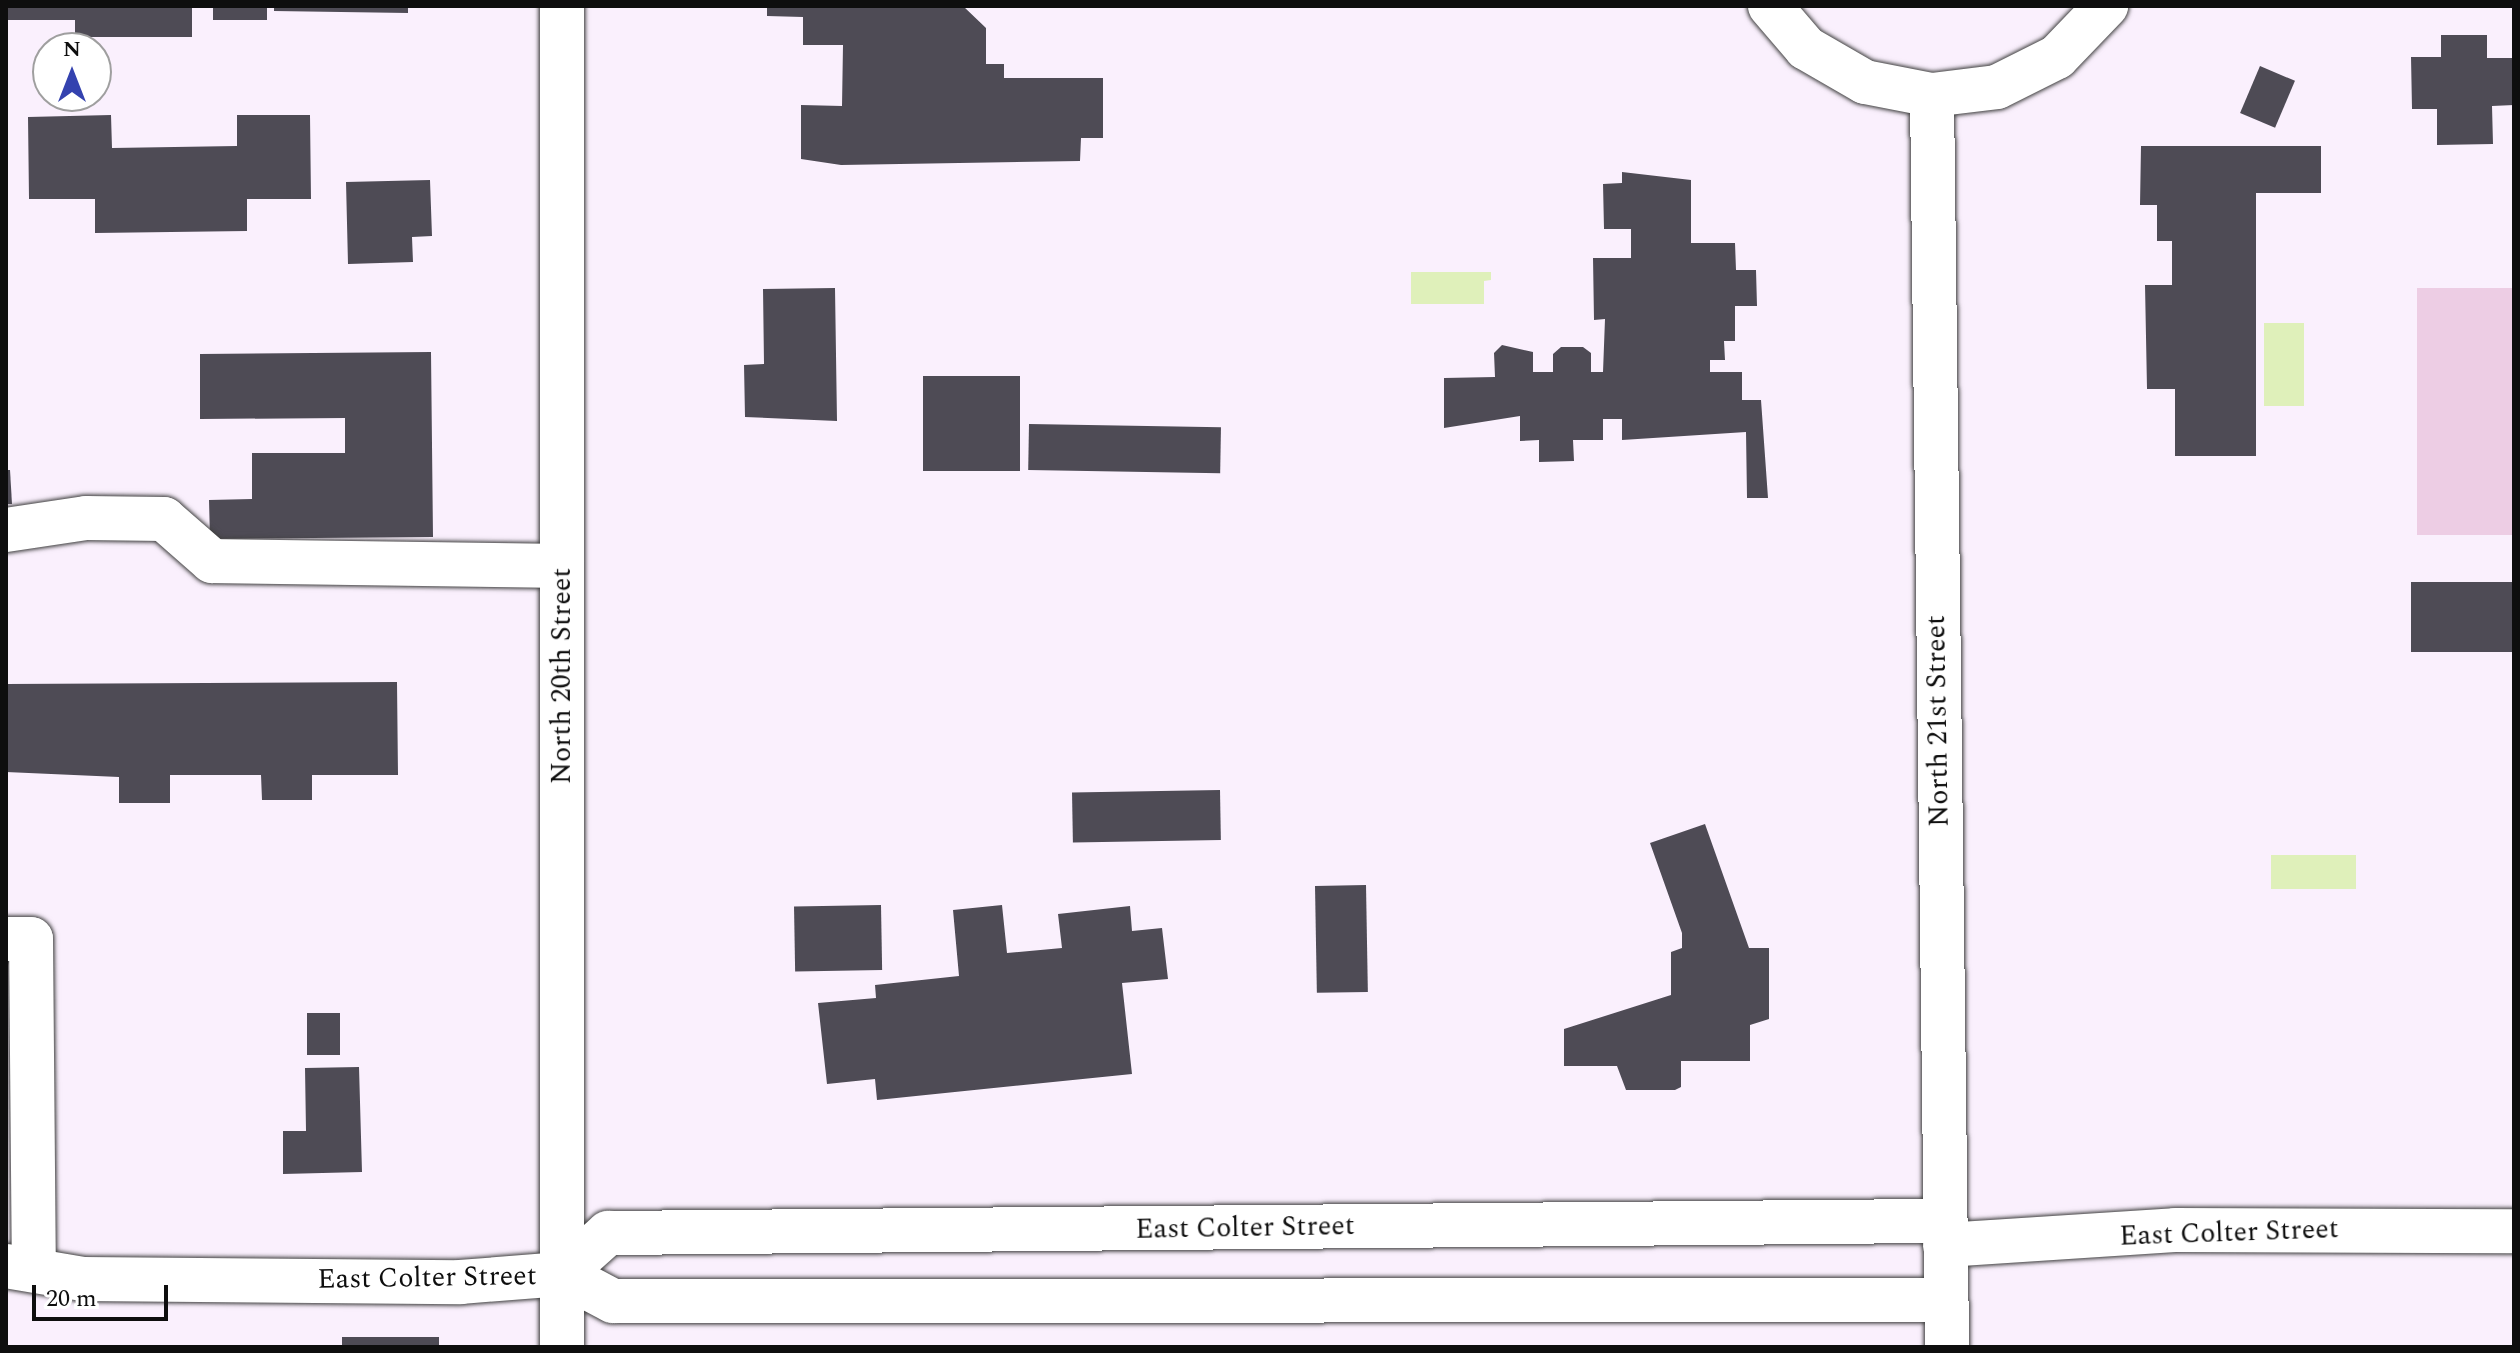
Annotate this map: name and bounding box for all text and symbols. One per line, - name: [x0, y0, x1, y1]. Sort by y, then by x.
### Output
- north arrow: [32, 32, 112, 112]
- text: N: [63, 33, 81, 66]
- street label: North 20th Street: [545, 568, 579, 784]
- street label: North 21st Street: [1919, 615, 1957, 827]
- street label: East Colter Street: [1135, 1209, 1355, 1247]
- street label: East Colter Street: [2119, 1212, 2339, 1254]
- street label: East Colter Street: [317, 1259, 537, 1297]
- scale bar: [36, 1269, 172, 1319]
- text: 20 m: [46, 1281, 97, 1317]

